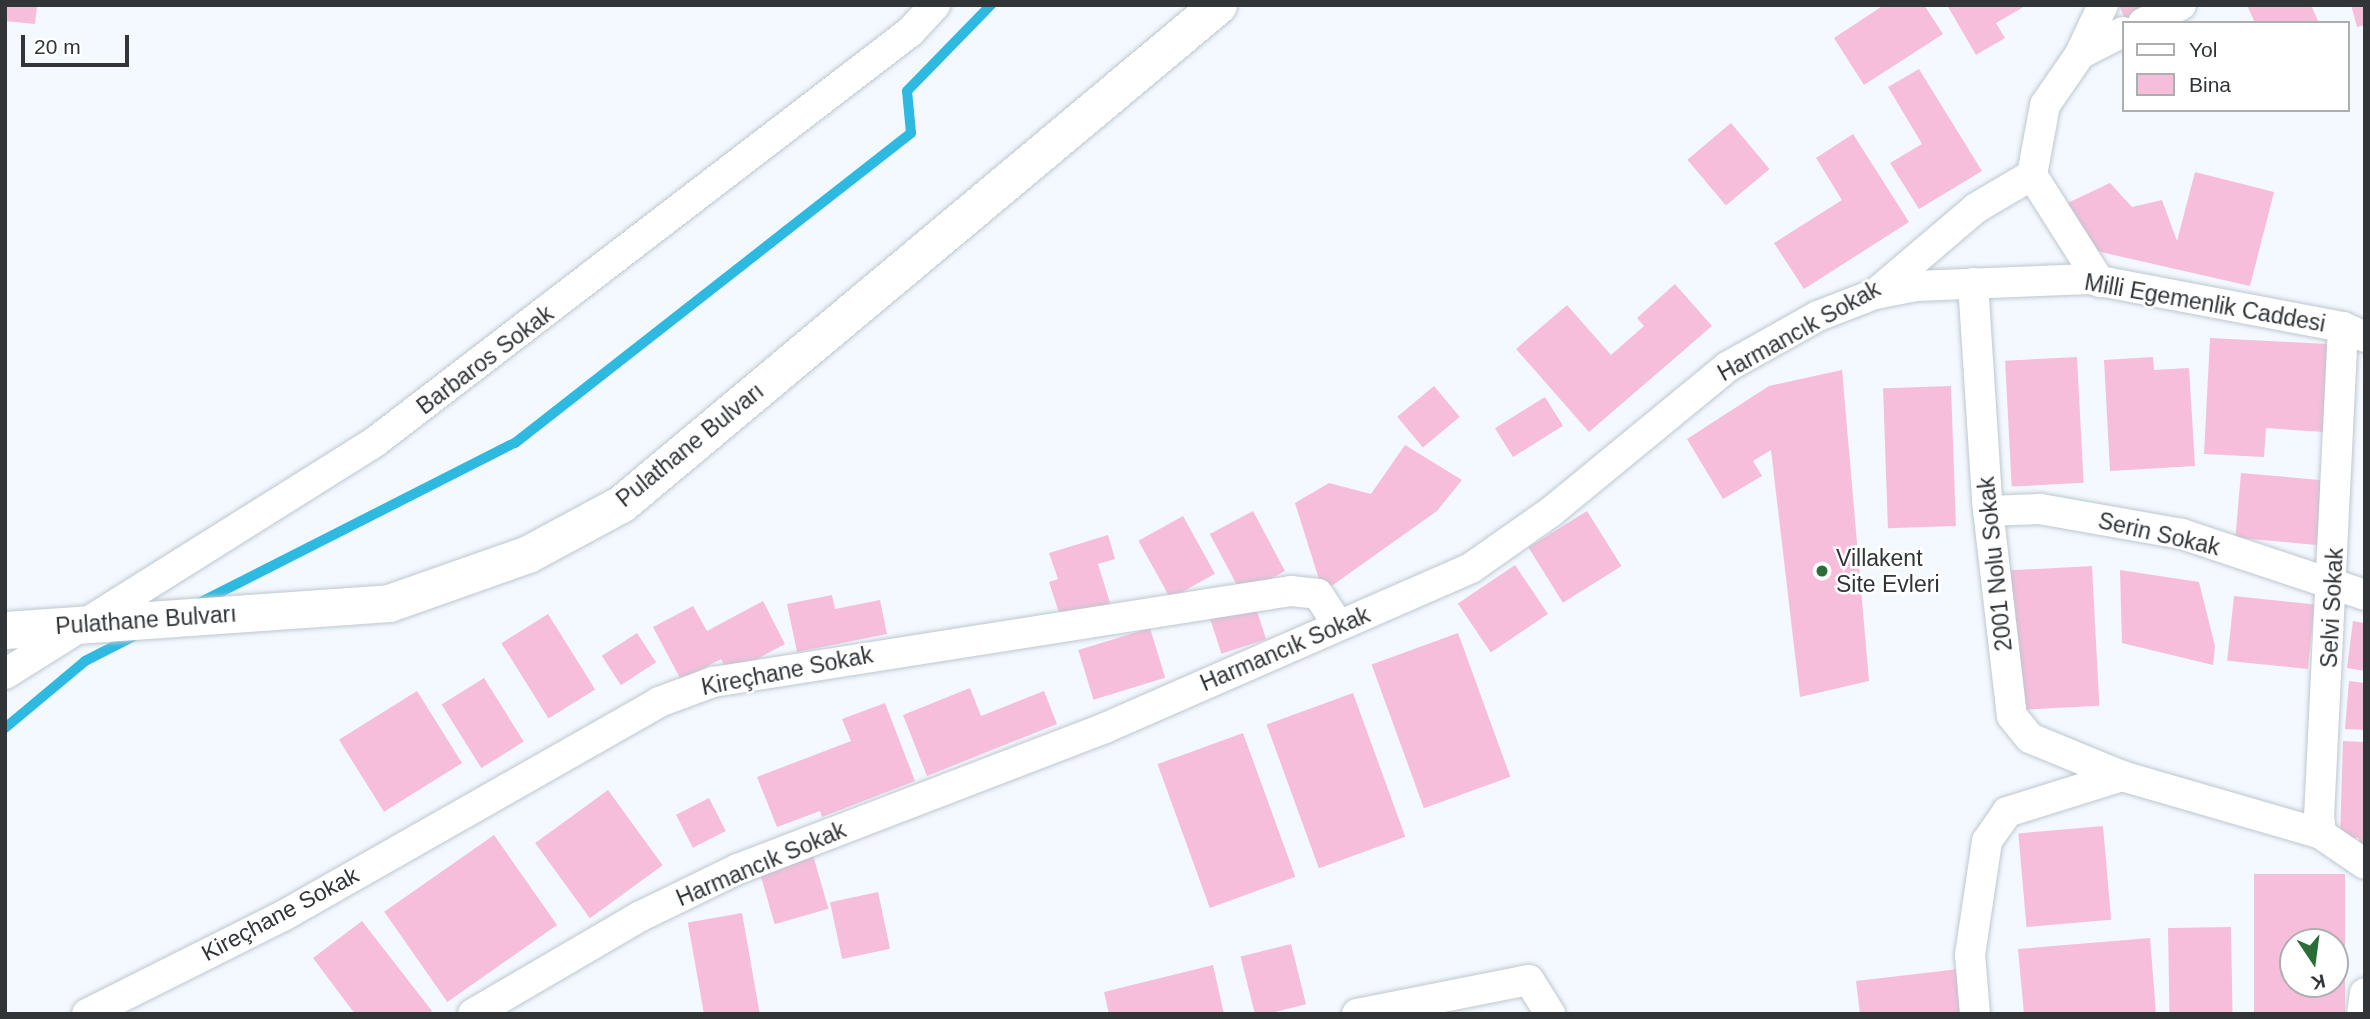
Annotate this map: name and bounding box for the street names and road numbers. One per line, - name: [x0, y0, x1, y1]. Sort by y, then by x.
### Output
- street label: Milli Egemenlik Caddesi: [2082, 268, 2328, 338]
- street label: Harmancık Sokak: [1713, 275, 1885, 387]
- street label: Barbaros Sokak: [411, 300, 559, 420]
- street label: Pulathane Bulvarı: [611, 377, 769, 513]
- street label: 2001 Nolu Sokak: [1972, 475, 2018, 653]
- street label: Serin Sokak: [2095, 507, 2223, 561]
- street label: Selvi Sokak: [2315, 547, 2349, 669]
- street label: Pulathane Bulvarı: [54, 600, 238, 640]
- street label: Harmancık Sokak: [1196, 601, 1374, 697]
- street label: Kireçhane Sokak: [699, 641, 875, 701]
- street label: Harmancık Sokak: [672, 816, 850, 912]
- street label: Kireçhane Sokak: [197, 861, 363, 967]

